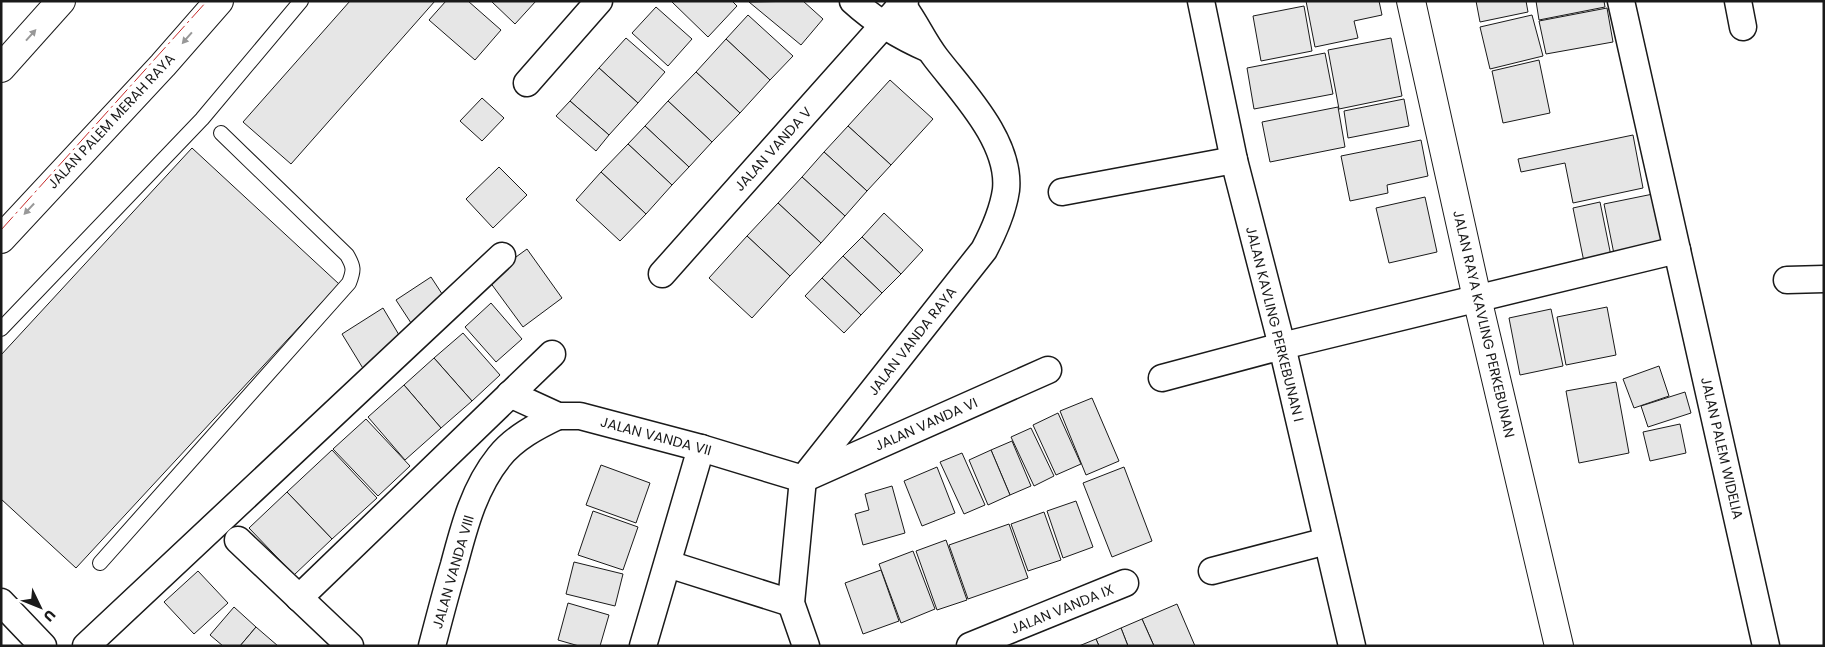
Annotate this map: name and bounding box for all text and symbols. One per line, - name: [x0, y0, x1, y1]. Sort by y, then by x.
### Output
- one-way arrow: [25, 29, 37, 41]
- one-way arrow: [181, 31, 193, 43]
- street label: JALAN PALEM MERAH RAYA: [43, 49, 179, 193]
- street label: JALAN VANDA V: [730, 102, 817, 196]
- one-way arrow: [24, 202, 35, 215]
- street label: JALAN RAYA KAVLING PERKEBUNAN: [1448, 208, 1520, 440]
- street label: JALAN KAVLING PERKEBUNAN I: [1241, 224, 1309, 424]
- street label: JALAN VANDA RAYA: [863, 282, 961, 400]
- street label: JALAN PALEM WIDELIA: [1696, 375, 1748, 521]
- street label: JALAN VANDA VI: [871, 392, 981, 456]
- street label: JALAN VANDA VII: [598, 412, 714, 460]
- street label: JALAN VANDA VIII: [427, 513, 479, 631]
- street label: JALAN VANDA IX: [1007, 579, 1117, 639]
- north arrow: [15, 582, 65, 632]
- text: U: [39, 605, 60, 626]

